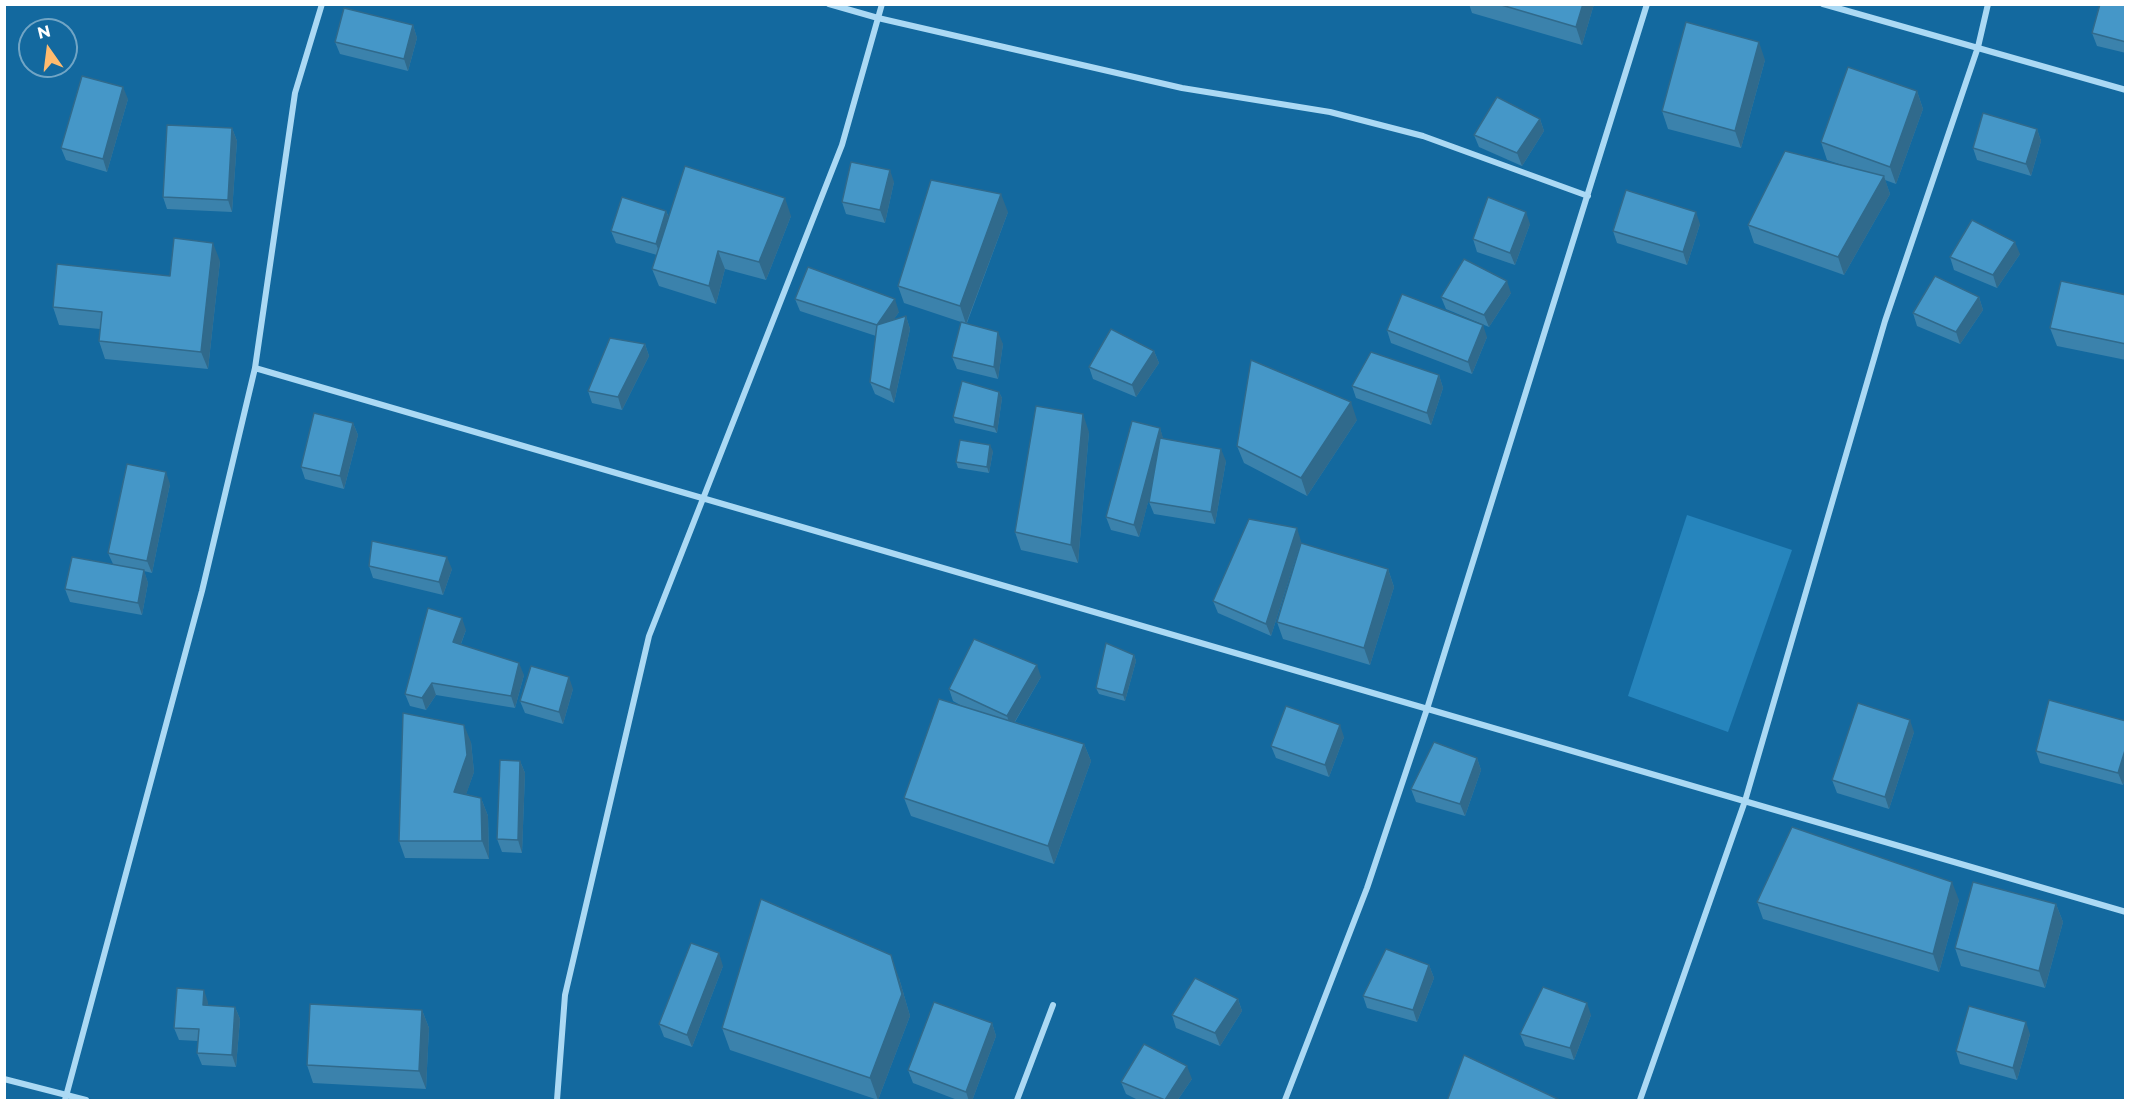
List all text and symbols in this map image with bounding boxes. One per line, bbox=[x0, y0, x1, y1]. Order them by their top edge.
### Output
north arrow bbox=[18, 18, 78, 78]
text: N bbox=[35, 21, 53, 43]

